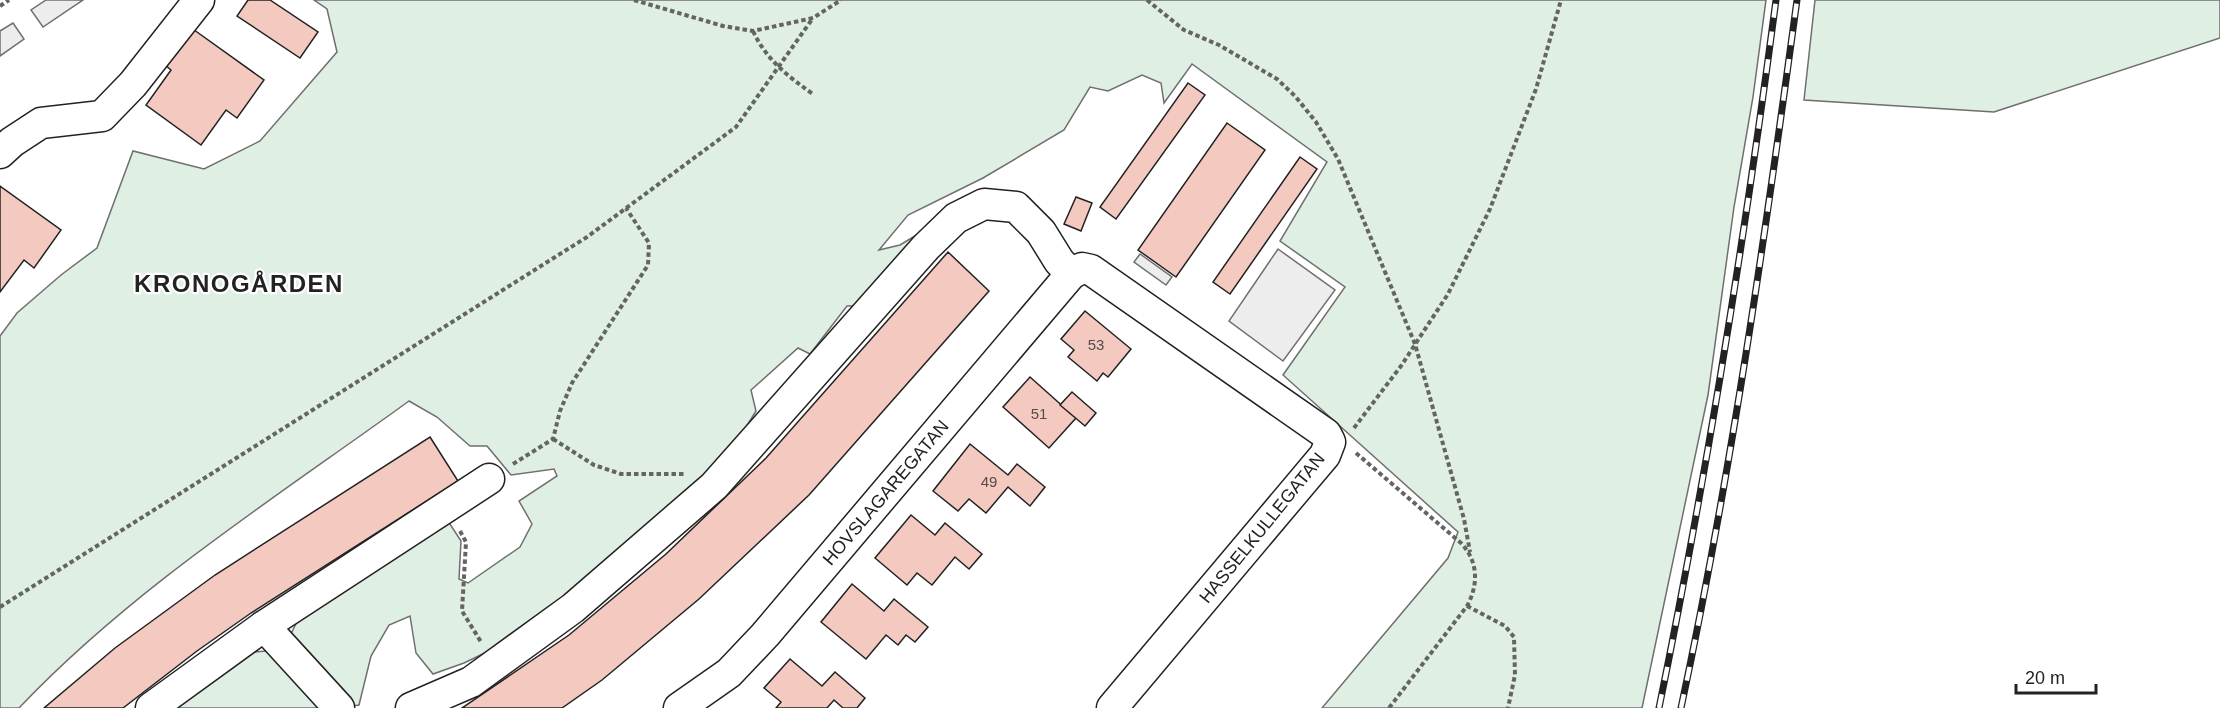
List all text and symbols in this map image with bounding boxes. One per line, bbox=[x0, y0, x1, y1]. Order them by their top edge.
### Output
district label: KRONOGÅRDEN bbox=[134, 270, 344, 297]
house number: 53 bbox=[1088, 336, 1104, 353]
house number: 51 bbox=[1031, 405, 1047, 422]
street label: HOVSLAGAREGATAN bbox=[819, 416, 953, 569]
street label: HASSELKULLEGATAN bbox=[1195, 449, 1329, 607]
house number: 49 bbox=[981, 473, 997, 490]
scale bar bbox=[2016, 657, 2096, 695]
text: 20 m bbox=[2025, 668, 2065, 688]

